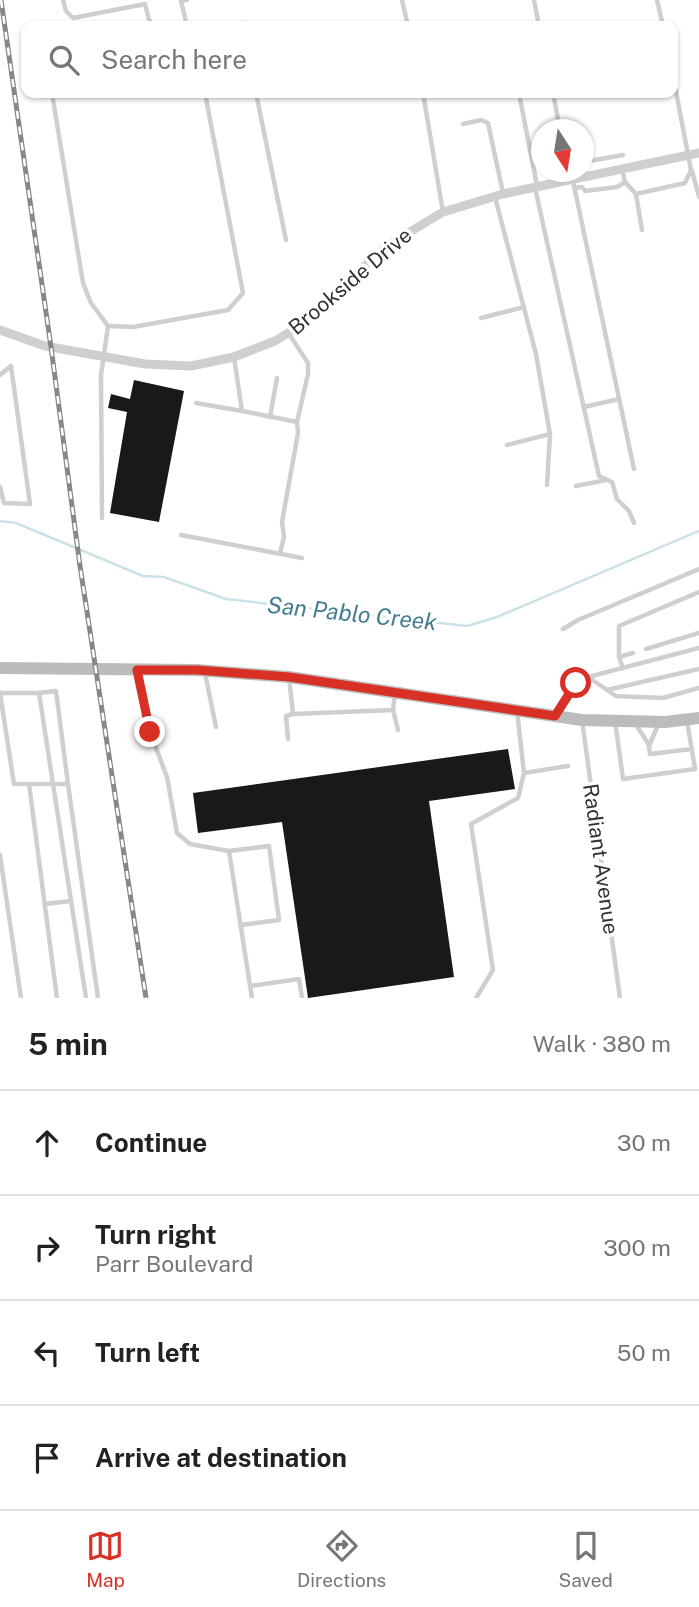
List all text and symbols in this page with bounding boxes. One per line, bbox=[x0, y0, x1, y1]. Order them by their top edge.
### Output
search box bbox=[21, 21, 678, 98]
icon: search bbox=[45, 41, 83, 79]
text: Search here bbox=[101, 44, 247, 75]
north arrow bbox=[531, 119, 594, 182]
street label: Brookside Drive bbox=[283, 222, 417, 340]
water label: San Pablo Creek bbox=[266, 591, 439, 635]
route start bbox=[560, 667, 591, 698]
route end bbox=[134, 716, 165, 747]
street label: Radiant Avenue bbox=[578, 782, 624, 936]
text: 5 min bbox=[28, 1026, 108, 1062]
text: Walk · 380 m bbox=[533, 1030, 671, 1057]
icon: ahead bbox=[28, 1124, 66, 1162]
text: Continue bbox=[95, 1127, 207, 1158]
text: 30 m bbox=[617, 1129, 671, 1156]
text: Turn right bbox=[95, 1219, 217, 1250]
icon: right bbox=[28, 1229, 66, 1267]
text: 300 m bbox=[603, 1234, 671, 1261]
text: Parr Boulevard bbox=[95, 1250, 253, 1277]
icon: left bbox=[28, 1334, 66, 1372]
text: Turn left bbox=[95, 1337, 200, 1368]
text: 50 m bbox=[617, 1339, 671, 1366]
icon: arrive bbox=[28, 1439, 66, 1477]
text: Arrive at destination bbox=[95, 1442, 347, 1473]
tab: Map bbox=[86, 1527, 125, 1591]
tab: Directions bbox=[297, 1527, 386, 1591]
tab: Saved bbox=[559, 1527, 613, 1591]

